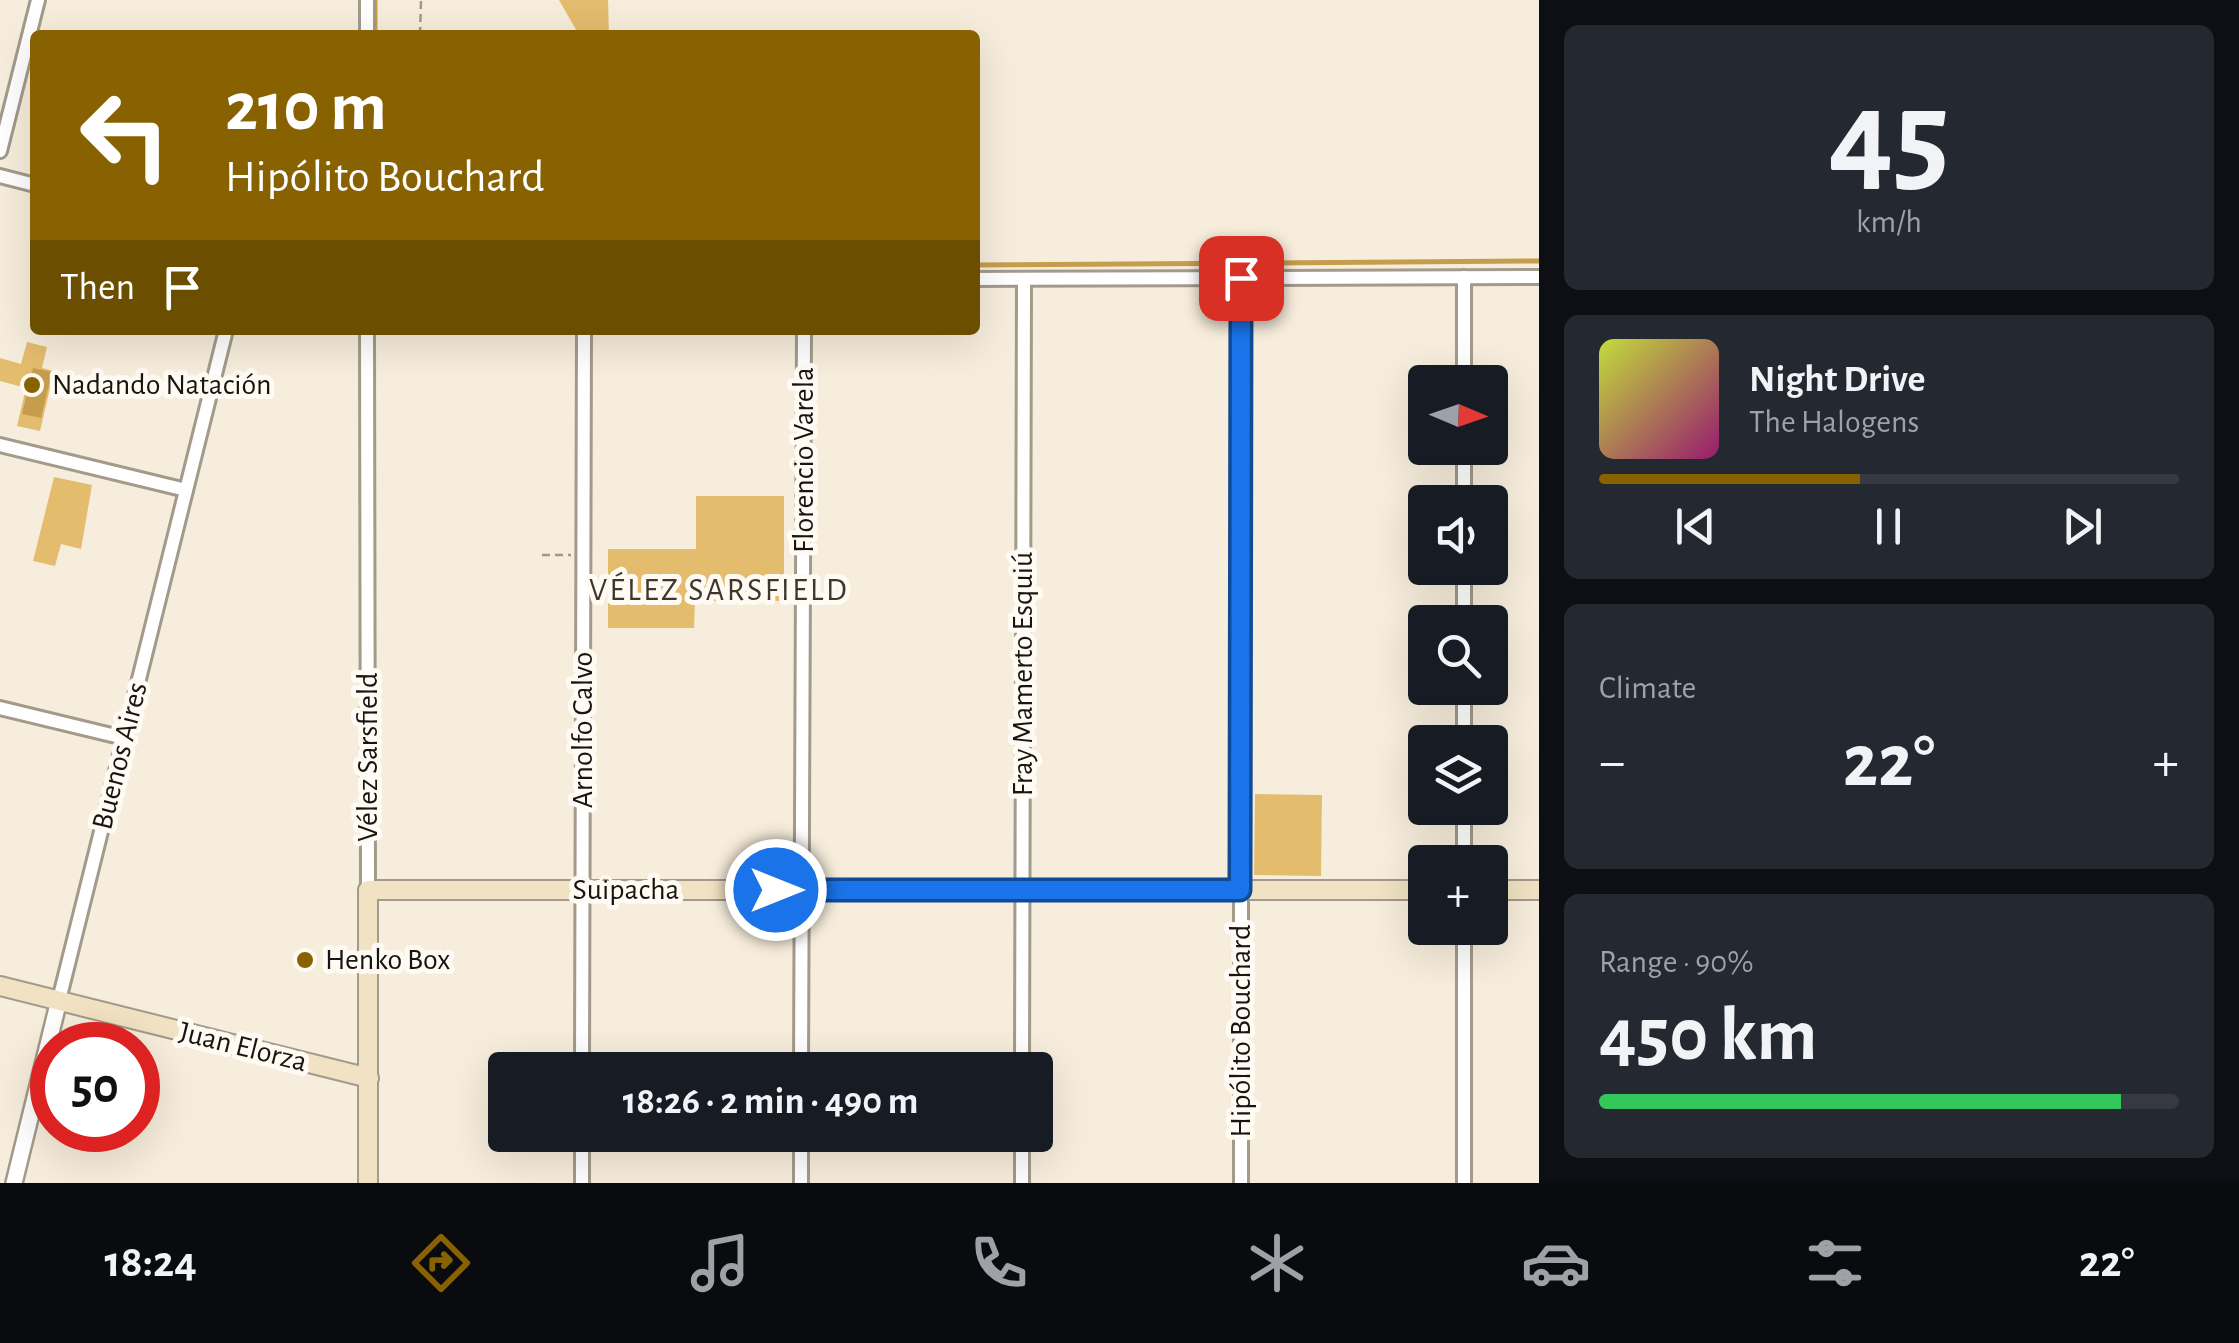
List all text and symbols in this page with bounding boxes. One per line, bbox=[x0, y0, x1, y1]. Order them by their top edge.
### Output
icon: left bbox=[60, 70, 190, 200]
text: 210 m bbox=[225, 73, 387, 143]
text: 45 bbox=[1828, 73, 1950, 203]
text: Hipólito Bouchard bbox=[225, 155, 545, 200]
text: km/h bbox=[1856, 206, 1922, 238]
pin bbox=[1199, 236, 1284, 321]
icon: arrive bbox=[1214, 251, 1269, 306]
icon: arrive bbox=[155, 260, 210, 315]
text: Then bbox=[60, 269, 135, 307]
text: Night Drive bbox=[1749, 361, 1925, 399]
north arrow bbox=[1408, 365, 1508, 465]
map controls bbox=[1408, 365, 1508, 945]
street label: Florencio Varela bbox=[789, 367, 819, 553]
place label: Nadando Natación bbox=[52, 370, 271, 400]
marker: Nadando Natación bbox=[21, 374, 43, 396]
text: The Halogens bbox=[1749, 406, 1919, 438]
button: sound bbox=[1408, 485, 1508, 585]
icon: previous bbox=[1668, 499, 1723, 554]
icon: pause bbox=[1861, 499, 1916, 554]
icon: next bbox=[2055, 499, 2110, 554]
street label: Fray Mamerto Esquiú bbox=[1008, 552, 1038, 796]
district label: VÉLEZ SARSFIELD bbox=[589, 571, 849, 606]
button: search bbox=[1408, 605, 1508, 705]
street label: Arnolfo Calvo bbox=[568, 652, 598, 808]
street label: Vélez Sarsfield bbox=[353, 672, 383, 842]
text: Climate bbox=[1599, 672, 1696, 704]
street label: Buenos Aires bbox=[87, 679, 153, 833]
button: layers bbox=[1408, 725, 1508, 825]
text: 22° bbox=[1843, 725, 1935, 800]
text: − bbox=[1599, 735, 1625, 790]
text: + bbox=[2153, 735, 2179, 790]
position arrow bbox=[724, 838, 828, 942]
button: + bbox=[1408, 845, 1508, 945]
street label: Suipacha bbox=[573, 875, 679, 905]
street label: Hipólito Bouchard bbox=[1226, 925, 1256, 1138]
place label: Henko Box bbox=[325, 945, 450, 975]
text: Range · 90% bbox=[1599, 946, 1754, 978]
marker: Henko Box bbox=[294, 949, 316, 971]
text: 450 km bbox=[1599, 999, 1817, 1074]
street label: Juan Elorza bbox=[176, 1017, 310, 1077]
speed limit sign: 50 bbox=[30, 1022, 160, 1152]
text: 18:26 · 2 min · 490 m bbox=[623, 1083, 918, 1121]
icon: directions bbox=[406, 1228, 476, 1298]
icon: music bbox=[685, 1228, 755, 1298]
icon: phone bbox=[964, 1228, 1034, 1298]
icon: climate bbox=[1242, 1228, 1312, 1298]
icon: car bbox=[1521, 1228, 1591, 1298]
icon: filters bbox=[1800, 1228, 1870, 1298]
text: 18:24 bbox=[104, 1240, 197, 1285]
text: 22° bbox=[2079, 1240, 2135, 1285]

